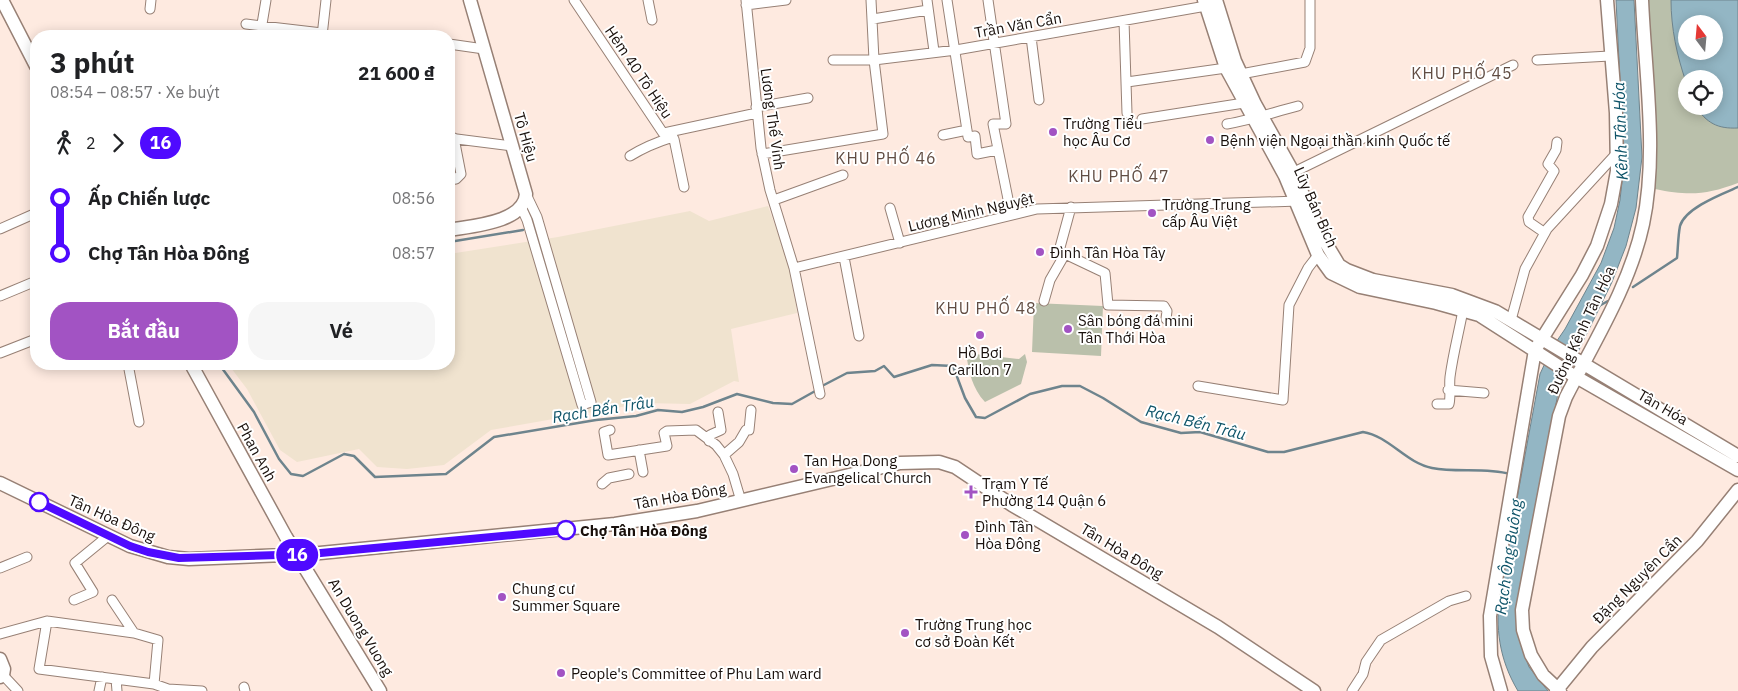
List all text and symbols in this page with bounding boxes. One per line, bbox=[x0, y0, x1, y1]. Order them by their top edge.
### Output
street label: Trần Văn Cẩn bbox=[973, 8, 1063, 42]
north arrow bbox=[1678, 15, 1722, 60]
map controls bbox=[1678, 15, 1723, 115]
street label: Hẻm 40 Tô Hiệu bbox=[601, 22, 677, 122]
text: 3 phút bbox=[50, 44, 135, 81]
district label: KHU PHỐ 45 bbox=[1411, 60, 1513, 83]
text: 21 600 ₫ bbox=[358, 61, 435, 85]
street label: Lương Thế Vinh bbox=[756, 67, 790, 171]
button: locate bbox=[1678, 70, 1723, 115]
text: 08:54 – 08:57 · Xe buýt bbox=[50, 82, 220, 102]
water label: Kênh Tân Hóa bbox=[1608, 82, 1632, 180]
street label: Tô Hiệu bbox=[510, 110, 542, 164]
place label: Trường Tiểu học Âu Cơ bbox=[1063, 114, 1142, 150]
marker: Trường Tiểu học Âu Cơ bbox=[1047, 126, 1059, 138]
icon: walk bbox=[50, 129, 78, 157]
icon: forward bbox=[104, 129, 132, 157]
text: 16 bbox=[150, 131, 171, 154]
place label: Bệnh viện Ngoại thần kinh Quốc tế bbox=[1220, 131, 1451, 150]
text: 2 bbox=[86, 133, 96, 153]
marker: Bệnh viện Ngoại thần kinh Quốc tế bbox=[1204, 134, 1216, 146]
district label: KHU PHỐ 46 bbox=[835, 145, 937, 168]
district label: KHU PHỐ 47 bbox=[1068, 163, 1170, 186]
street label: Lũy Bán Bích bbox=[1290, 164, 1342, 250]
text: Ấp Chiến lược bbox=[88, 186, 210, 210]
text: 08:56 bbox=[392, 188, 435, 208]
street label: Lương Minh Nguyệt bbox=[906, 188, 1036, 236]
place label: Trường Trung cấp Âu Việt bbox=[1162, 195, 1251, 231]
marker: Trường Trung cấp Âu Việt bbox=[1146, 207, 1158, 219]
text: Chợ Tân Hòa Đông bbox=[88, 241, 249, 265]
text: 08:57 bbox=[392, 243, 435, 263]
place label: Đình Tân Hòa Tây bbox=[1050, 243, 1166, 262]
marker: Đình Tân Hòa Tây bbox=[1034, 246, 1046, 258]
street label: Đường Kênh Tân Hóa bbox=[1543, 263, 1619, 397]
district label: KHU PHỐ 48 bbox=[935, 295, 1037, 318]
button: Bắt đầu bbox=[50, 302, 238, 360]
button: Vé bbox=[248, 302, 435, 360]
place label: Sân bóng đá mini Tân Thới Hòa bbox=[1078, 311, 1193, 347]
marker: Sân bóng đá mini Tân Thới Hòa bbox=[1062, 323, 1074, 335]
marker: Hồ Bơi Carillon 7 bbox=[974, 329, 986, 341]
place label: Hồ Bơi Carillon 7 bbox=[948, 343, 1012, 379]
street label: Tân Hóa bbox=[1635, 385, 1691, 429]
water label: Rạch Bến Trâu bbox=[551, 391, 655, 427]
water label: Rạch Bến Trâu bbox=[1144, 400, 1248, 444]
street label: Phan Anh bbox=[233, 419, 281, 485]
place label: Tan Hoa Dong Evangelical Church bbox=[804, 451, 931, 487]
marker: Tan Hoa Dong Evangelical Church bbox=[788, 463, 800, 475]
place label: Trạm Y Tế Phường 14 Quận 6 bbox=[982, 474, 1106, 510]
street label: Tân Hòa Đông bbox=[633, 479, 728, 513]
marker: Trạm Y Tế Phường 14 Quận 6 bbox=[964, 485, 978, 499]
street label: Tân Hòa Đông bbox=[66, 490, 158, 546]
unlabelled marker bbox=[29, 492, 49, 512]
water label: Rạch Ông Buông bbox=[1490, 497, 1526, 616]
place label: Đình Tân Hòa Đông bbox=[975, 517, 1041, 553]
street label: Tân Hòa Đông bbox=[1077, 519, 1167, 583]
marker: Chợ Tân Hòa Đông bbox=[556, 520, 576, 540]
place label: Chợ Tân Hòa Đông bbox=[580, 521, 708, 540]
marker: Đình Tân Hòa Đông bbox=[959, 529, 971, 541]
street label: Đặng Nguyên Cẩn bbox=[1588, 530, 1686, 628]
line badge: 16 bbox=[274, 539, 320, 571]
text: 16 bbox=[286, 543, 308, 566]
street label: An Duong Vuong bbox=[324, 575, 398, 679]
place label: Chung cư Summer Square bbox=[512, 579, 620, 615]
marker: Chung cư Summer Square bbox=[496, 591, 508, 603]
place label: Trường Trung học cơ sở Đoàn Kết bbox=[915, 615, 1032, 651]
marker: Trường Trung học cơ sở Đoàn Kết bbox=[899, 627, 911, 639]
place label: People's Committee of Phu Lam ward bbox=[571, 664, 822, 683]
marker: People's Committee of Phu Lam ward bbox=[555, 667, 567, 679]

